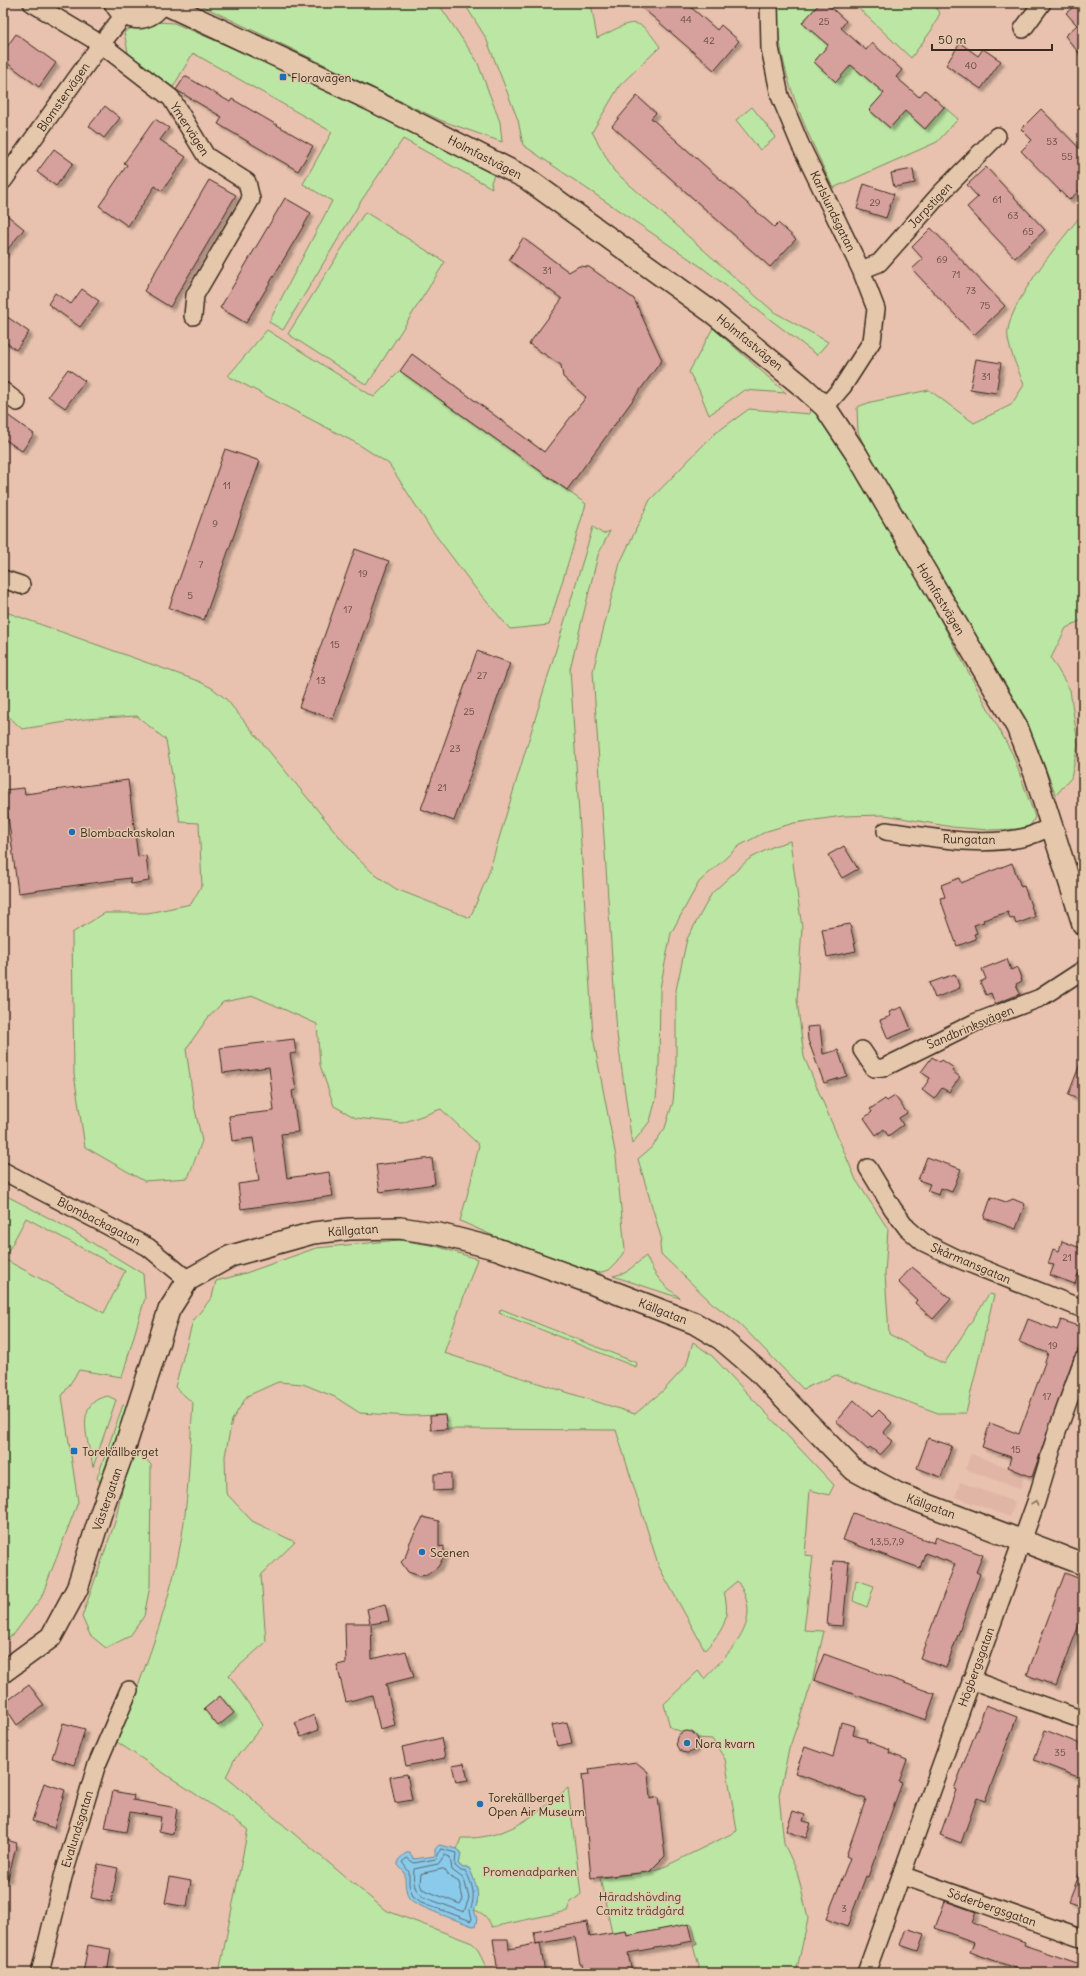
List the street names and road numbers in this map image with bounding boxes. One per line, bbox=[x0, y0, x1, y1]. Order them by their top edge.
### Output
street label: Blomstervägen bbox=[34, 59, 92, 135]
street label: Ymervägen bbox=[167, 100, 213, 159]
street label: Holmfastvägen bbox=[445, 132, 525, 182]
street label: Karlslundsgatan bbox=[807, 168, 859, 254]
street label: Jarpstigen bbox=[905, 179, 955, 231]
street label: Holmfastvägen bbox=[714, 311, 786, 373]
street label: Holmfastvägen bbox=[914, 560, 968, 638]
street label: Rungatan bbox=[942, 831, 996, 847]
street label: Sandbrinksvägen bbox=[924, 1002, 1016, 1052]
street label: Blombackagatan bbox=[55, 1194, 143, 1248]
street label: Källgatan bbox=[327, 1221, 379, 1239]
street label: Skårmansgatan bbox=[929, 1239, 1013, 1287]
street label: Källgatan bbox=[637, 1295, 690, 1327]
street label: Västergatan bbox=[89, 1465, 125, 1533]
street label: Källgatan bbox=[904, 1490, 958, 1522]
street label: Högbergsgatan bbox=[955, 1625, 997, 1709]
street label: Evalundsgatan bbox=[58, 1788, 96, 1869]
street label: Söderbergsgatan bbox=[946, 1885, 1039, 1929]

